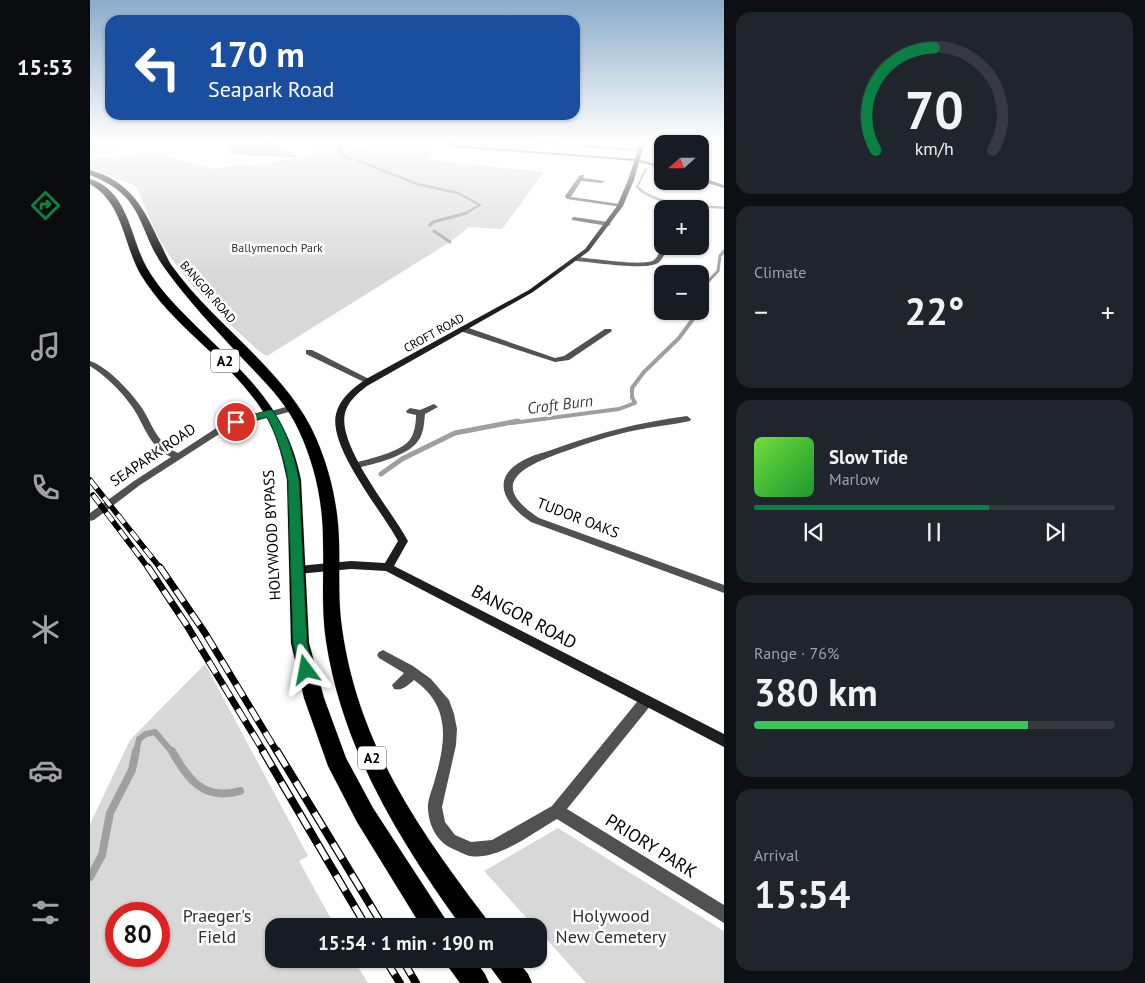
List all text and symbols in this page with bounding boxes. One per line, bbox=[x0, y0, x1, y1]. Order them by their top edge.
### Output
text: 170 m bbox=[208, 31, 305, 77]
icon: left bbox=[125, 35, 190, 100]
text: 15:53 bbox=[17, 53, 73, 81]
text: Seapark Road bbox=[208, 75, 334, 103]
text: 70 bbox=[905, 76, 964, 143]
north arrow bbox=[654, 135, 709, 190]
map controls bbox=[654, 135, 709, 320]
text: km/h bbox=[915, 137, 954, 160]
icon: directions bbox=[28, 188, 63, 223]
button: + bbox=[654, 200, 709, 255]
park label: Ballymenoch Park bbox=[231, 240, 323, 255]
street label: BANGOR ROAD bbox=[177, 258, 240, 326]
text: Climate bbox=[754, 262, 806, 282]
button: − bbox=[654, 265, 709, 320]
text: 22° bbox=[905, 286, 964, 335]
text: − bbox=[754, 293, 768, 330]
text: + bbox=[1101, 293, 1115, 330]
street label: CROFT ROAD bbox=[401, 310, 467, 355]
icon: music bbox=[28, 329, 63, 364]
road number: A2 bbox=[211, 350, 239, 372]
water label: Croft Burn bbox=[526, 390, 594, 418]
pin bbox=[215, 401, 257, 443]
icon: arrive bbox=[222, 408, 250, 436]
street label: SEAPARK ROAD bbox=[106, 419, 199, 490]
text: Slow Tide bbox=[829, 445, 908, 469]
street label: HOLYWOOD BYPASS bbox=[259, 469, 284, 601]
text: Marlow bbox=[829, 469, 880, 489]
icon: phone bbox=[28, 470, 63, 505]
street label: TUDOR OAKS bbox=[534, 493, 622, 542]
icon: previous bbox=[800, 518, 828, 546]
icon: pause bbox=[920, 518, 948, 546]
icon: next bbox=[1041, 518, 1069, 546]
street label: BANGOR ROAD bbox=[468, 579, 581, 654]
icon: climate bbox=[28, 612, 63, 647]
position arrow bbox=[279, 643, 331, 695]
text: Range · 76% bbox=[754, 643, 839, 663]
text: 380 km bbox=[754, 667, 878, 716]
road number: A2 bbox=[358, 746, 386, 770]
icon: car bbox=[28, 753, 63, 788]
street label: PRIORY PARK bbox=[601, 808, 701, 883]
text: Arrival bbox=[754, 845, 799, 865]
text: 15:54 bbox=[754, 869, 850, 918]
icon: filters bbox=[28, 895, 63, 930]
speed limit sign: 80 bbox=[105, 902, 170, 967]
park label: Praeger's Field bbox=[183, 904, 251, 948]
park label: Holywood New Cemetery bbox=[556, 904, 667, 948]
text: 15:54 · 1 min · 190 m bbox=[318, 931, 494, 955]

